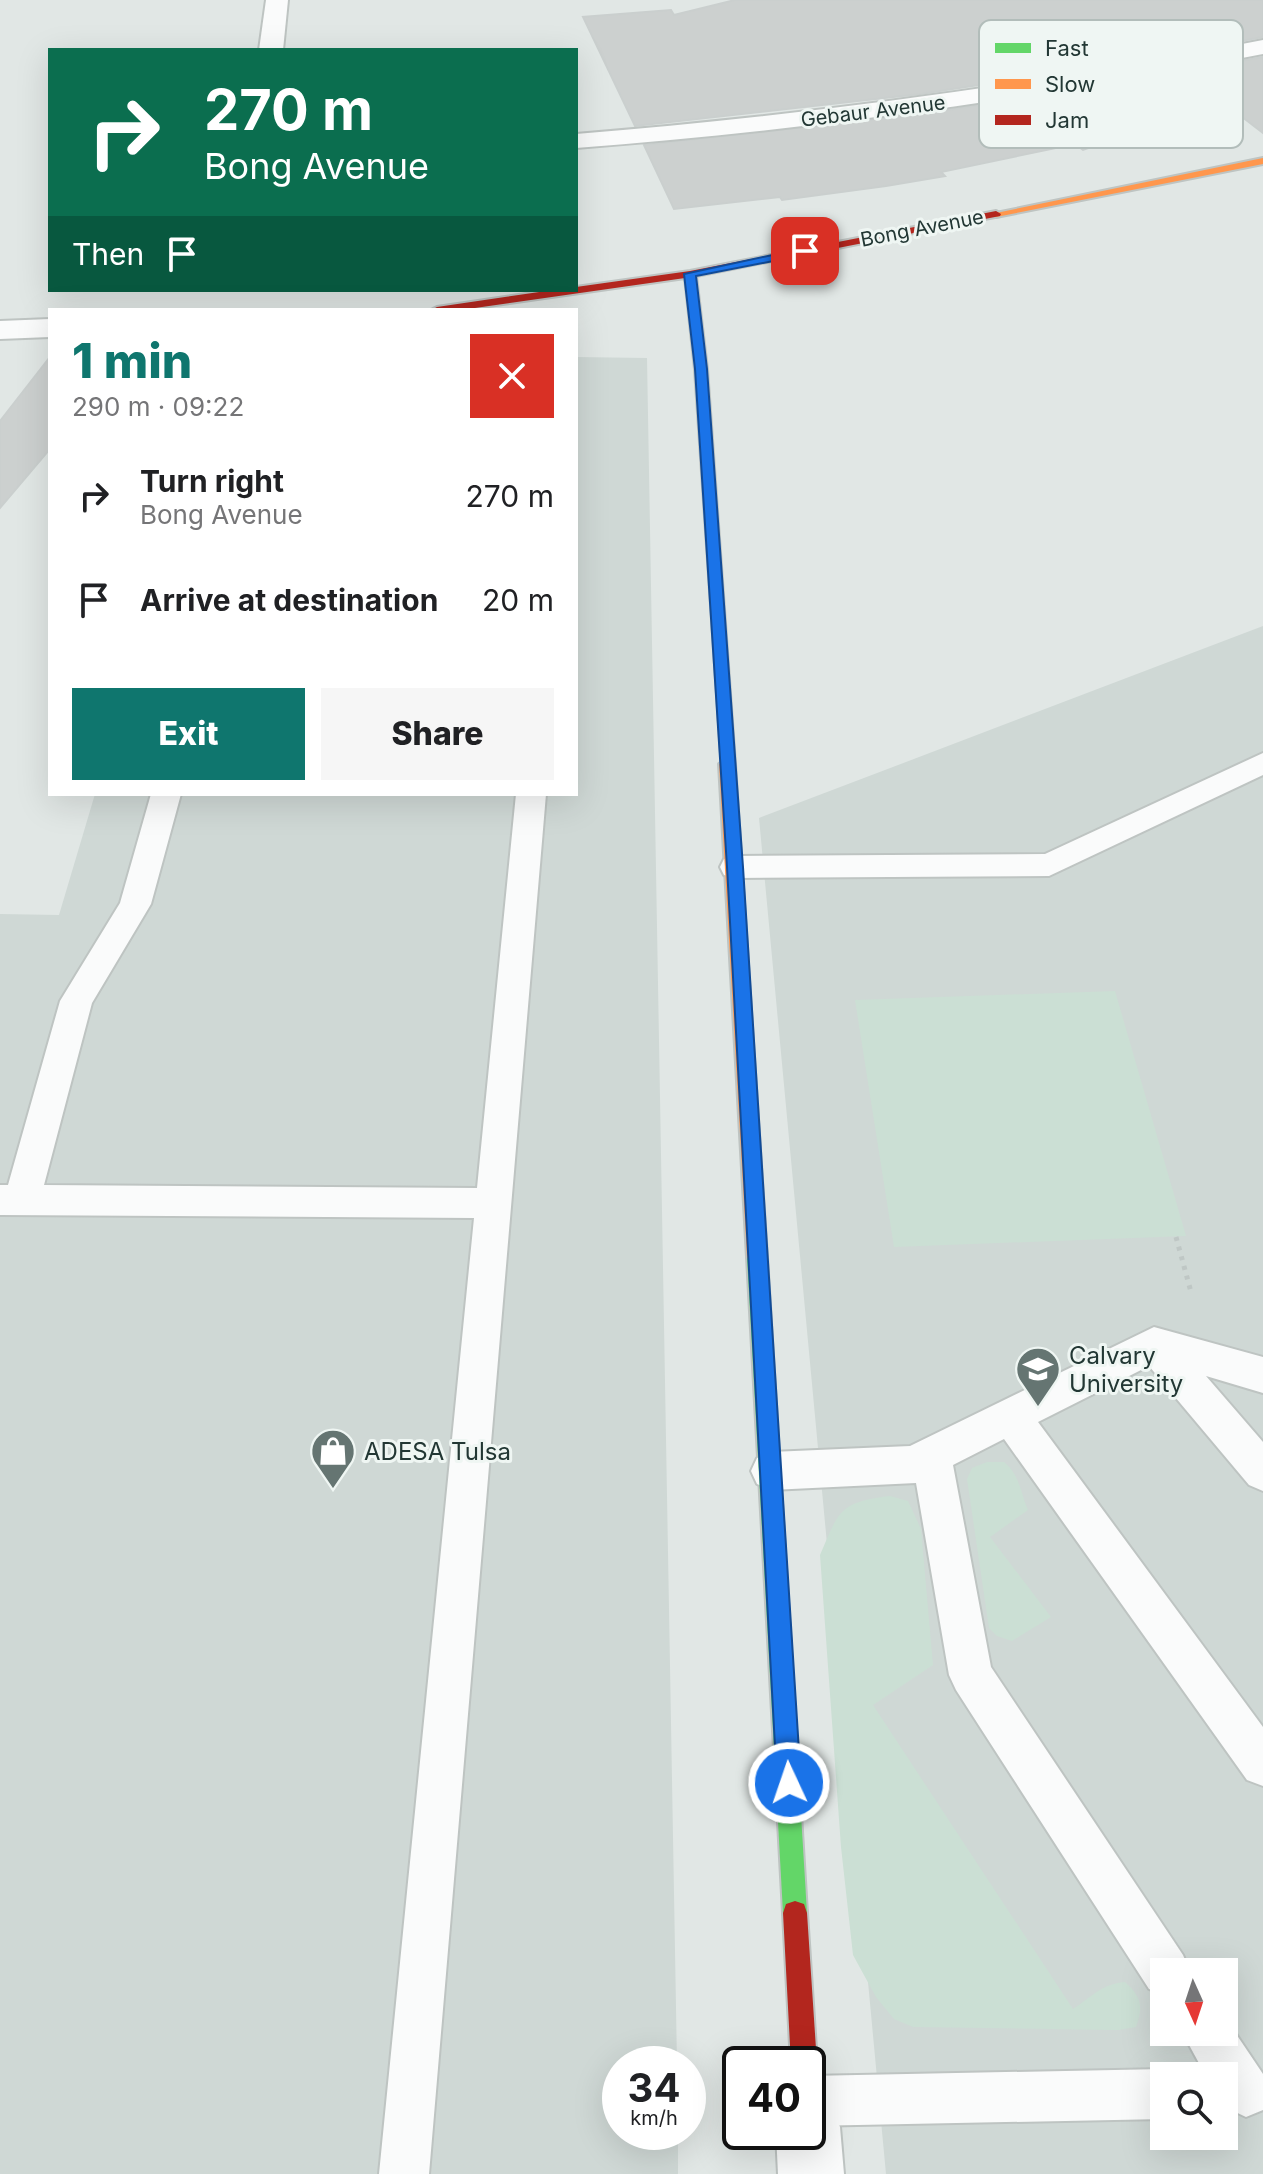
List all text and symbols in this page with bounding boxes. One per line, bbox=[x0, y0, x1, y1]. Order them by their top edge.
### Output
legend bbox=[979, 20, 1243, 148]
text: Fast bbox=[1045, 35, 1089, 61]
text: Slow bbox=[1045, 71, 1095, 97]
text: 270 m bbox=[204, 76, 373, 144]
icon: right bbox=[72, 80, 176, 184]
street label: Gebaur Avenue bbox=[799, 90, 947, 132]
text: Jam bbox=[1045, 107, 1089, 133]
text: Bong Avenue bbox=[204, 144, 429, 188]
street label: Bong Avenue bbox=[858, 204, 986, 252]
pin bbox=[771, 217, 839, 285]
icon: arrive bbox=[783, 229, 827, 273]
icon: arrive bbox=[160, 232, 204, 276]
text: Then bbox=[72, 236, 144, 272]
text: 1 min bbox=[72, 331, 192, 390]
button: close bbox=[470, 334, 554, 418]
text: 290 m · 09:22 bbox=[72, 391, 244, 422]
text: Turn right bbox=[140, 463, 284, 499]
icon: right bbox=[72, 474, 116, 518]
text: 270 m bbox=[466, 478, 554, 514]
text: Bong Avenue bbox=[140, 499, 303, 530]
icon: arrive bbox=[72, 578, 116, 622]
text: Arrive at destination bbox=[140, 582, 438, 618]
text: 20 m bbox=[482, 582, 554, 618]
button: Exit bbox=[72, 688, 305, 780]
button: Share bbox=[321, 688, 554, 780]
place label: Calvary University bbox=[1069, 1341, 1183, 1398]
school or university icon: Calvary University bbox=[1014, 1345, 1062, 1408]
shop icon: ADESA Tulsa bbox=[309, 1427, 357, 1490]
place label: ADESA Tulsa bbox=[364, 1437, 511, 1466]
position arrow bbox=[747, 1741, 831, 1825]
north arrow bbox=[1150, 1958, 1238, 2046]
map controls bbox=[1150, 1958, 1238, 2150]
speed limit sign: 40 bbox=[722, 2046, 826, 2150]
button: search bbox=[1150, 2062, 1238, 2150]
text: 34 bbox=[628, 2063, 680, 2112]
text: km/h bbox=[630, 2106, 678, 2130]

